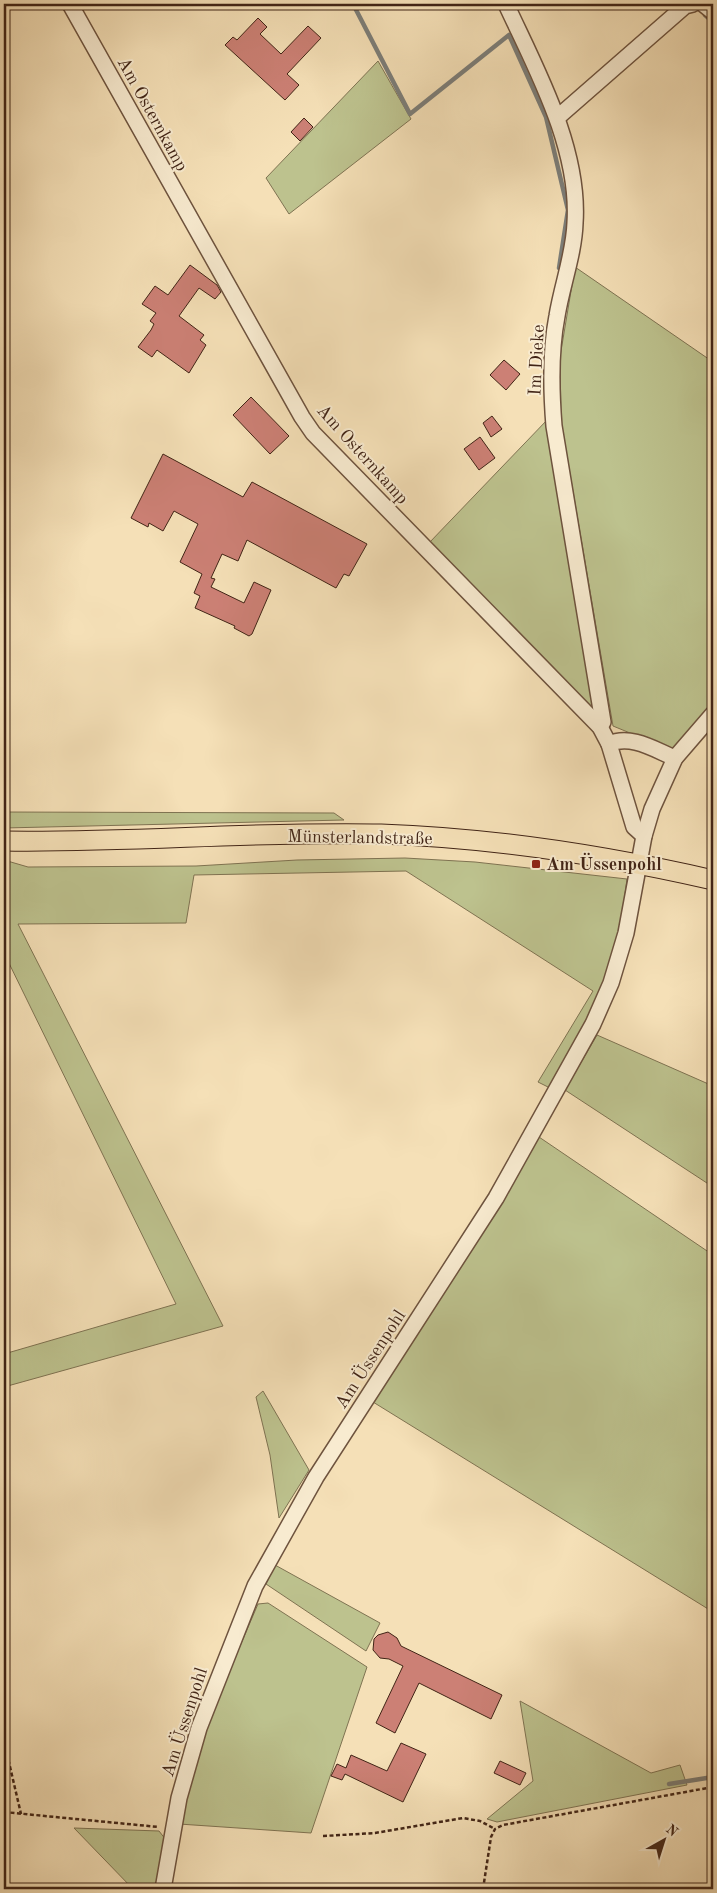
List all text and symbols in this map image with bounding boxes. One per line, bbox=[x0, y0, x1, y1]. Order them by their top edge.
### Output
street label: Am Osternkamp bbox=[113, 55, 191, 174]
street label: Im Dieke bbox=[526, 324, 548, 396]
street label: Am Osternkamp bbox=[313, 401, 411, 508]
street label: Münsterlandstraße bbox=[287, 828, 433, 848]
place label: Am Üssenpohl bbox=[546, 852, 662, 874]
marker: Am Üssenpohl bbox=[530, 858, 542, 870]
street label: Am Üssenpohl bbox=[329, 1305, 409, 1412]
street label: Am Üssenpohl bbox=[155, 1664, 211, 1779]
north arrow bbox=[640, 1816, 690, 1866]
text: N bbox=[663, 1822, 680, 1840]

